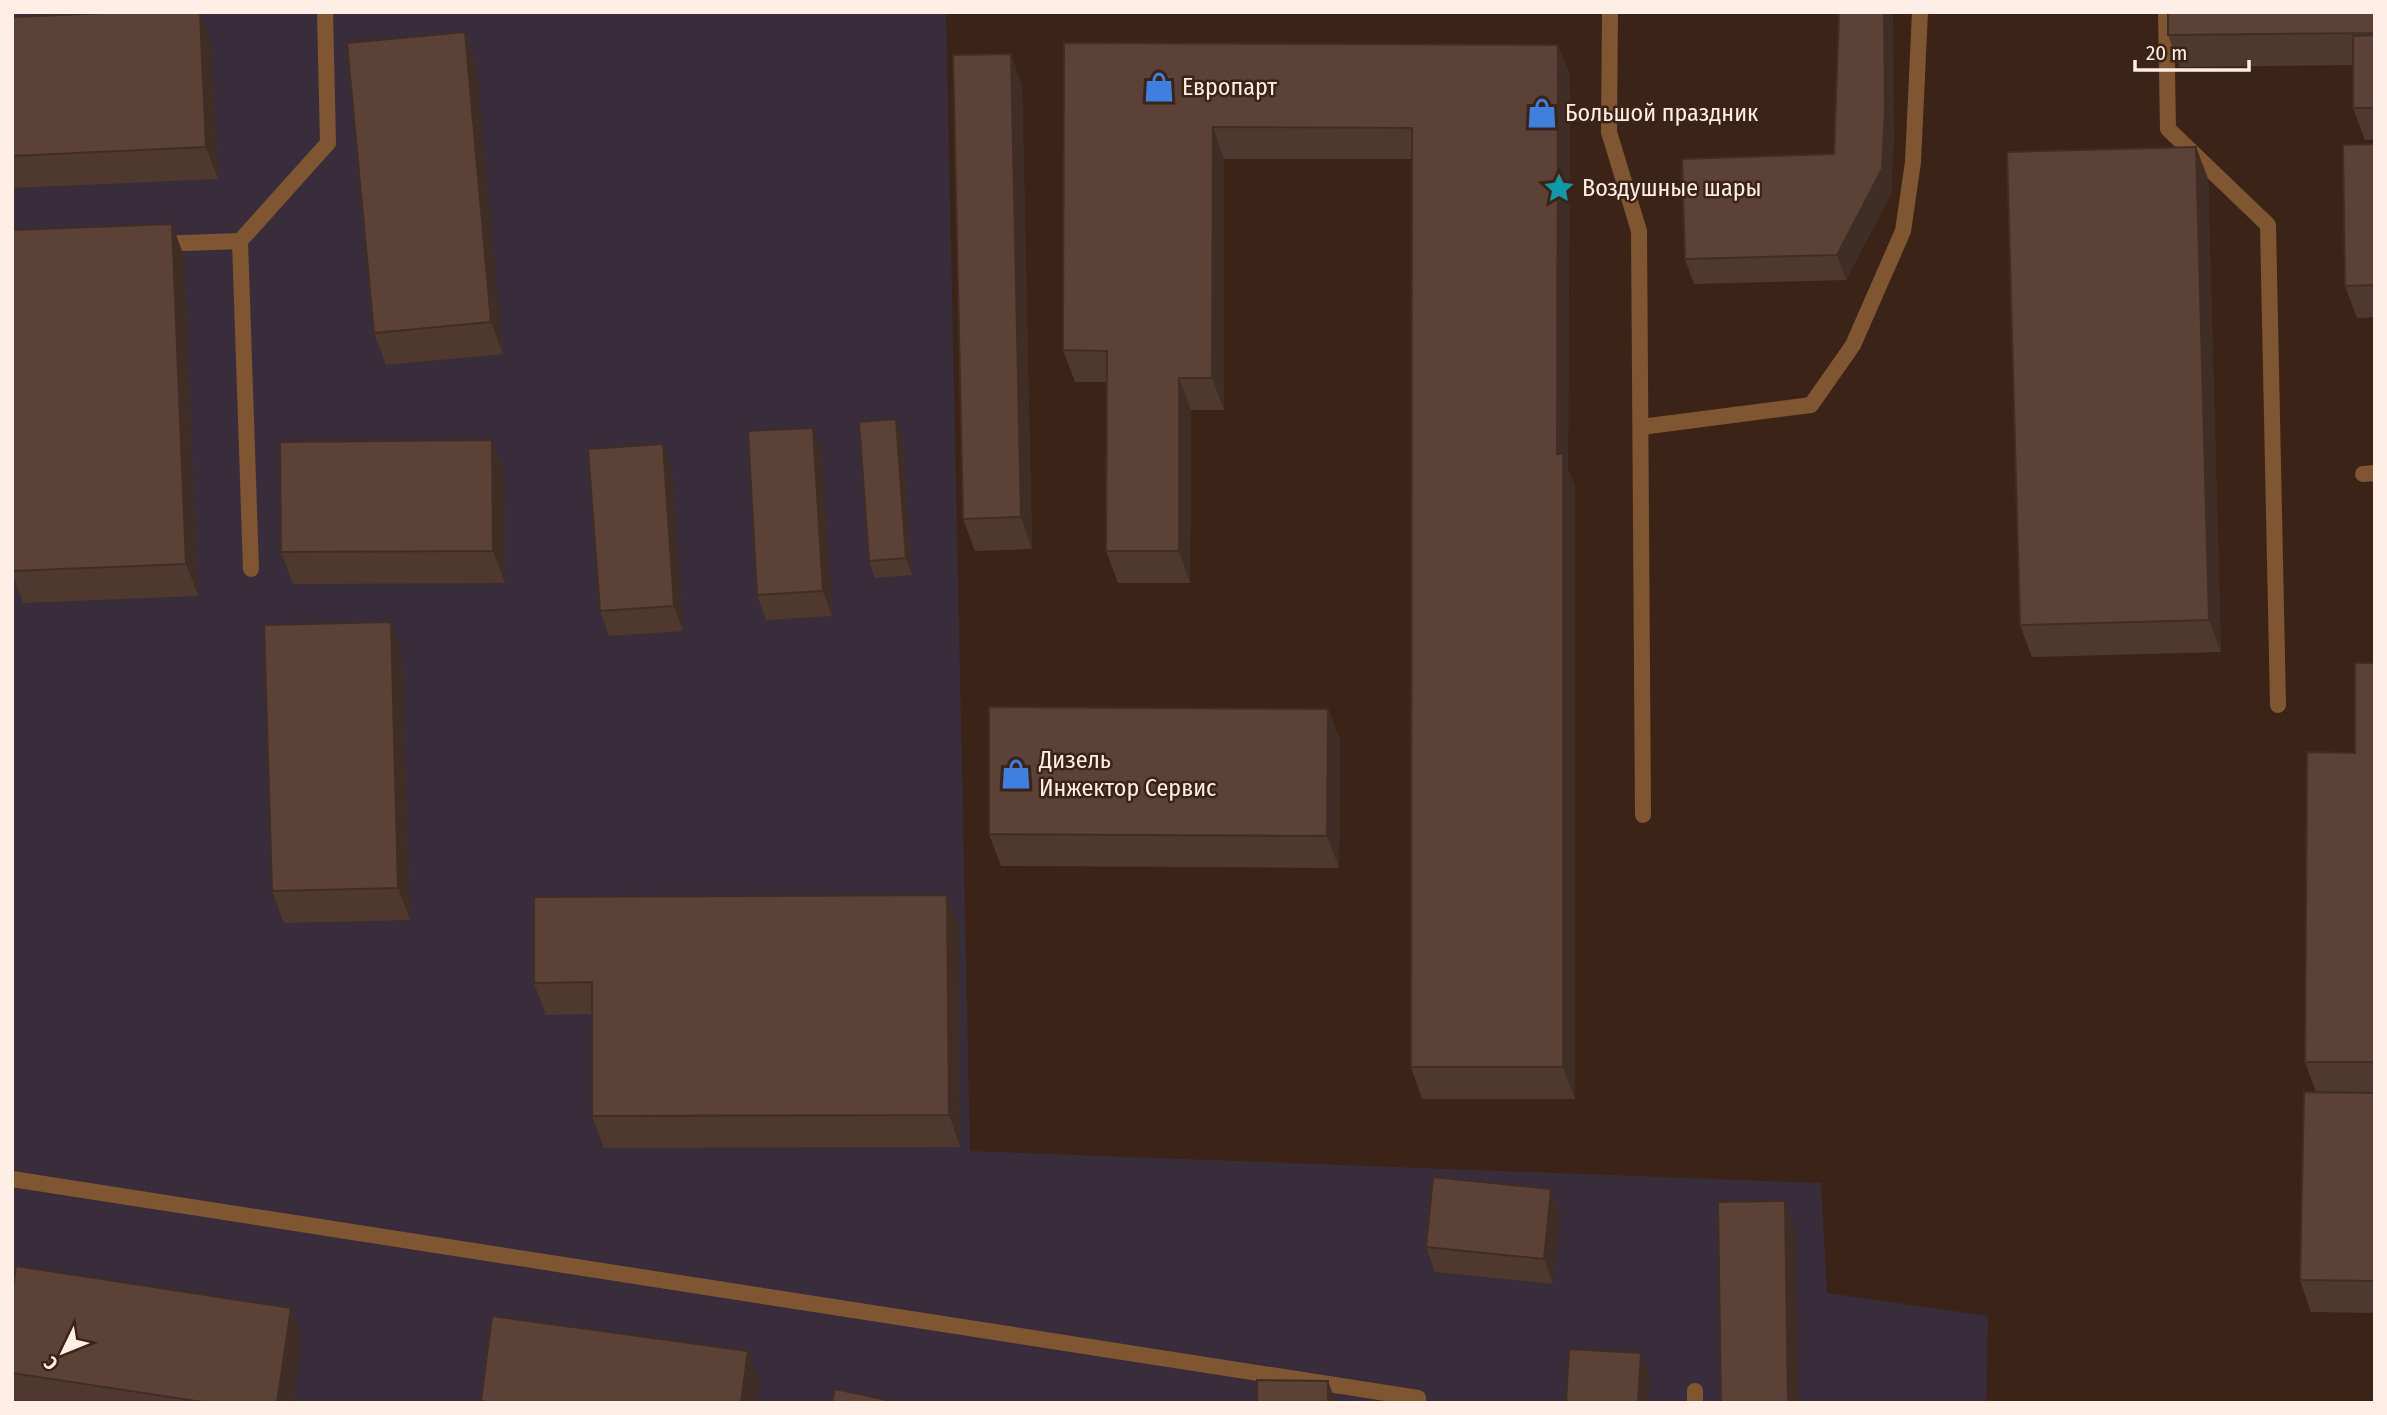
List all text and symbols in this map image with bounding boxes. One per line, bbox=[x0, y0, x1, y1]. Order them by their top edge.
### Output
scale bar bbox=[2135, 28, 2249, 72]
text: 20 m bbox=[2146, 40, 2187, 66]
shop icon: Европарт bbox=[1142, 70, 1176, 104]
place label: Европарт bbox=[1182, 73, 1277, 101]
shop icon: Большой праздник bbox=[1525, 96, 1559, 130]
place label: Большой праздник bbox=[1565, 99, 1759, 127]
place icon: Воздушные шары bbox=[1542, 171, 1576, 205]
place label: Воздушные шары bbox=[1582, 174, 1761, 202]
place label: Дизель Инжектор Сервис bbox=[1038, 746, 1216, 802]
shop icon: Дизель Инжектор Сервис bbox=[999, 757, 1033, 791]
north arrow bbox=[28, 1317, 98, 1387]
text: С bbox=[39, 1352, 63, 1375]

